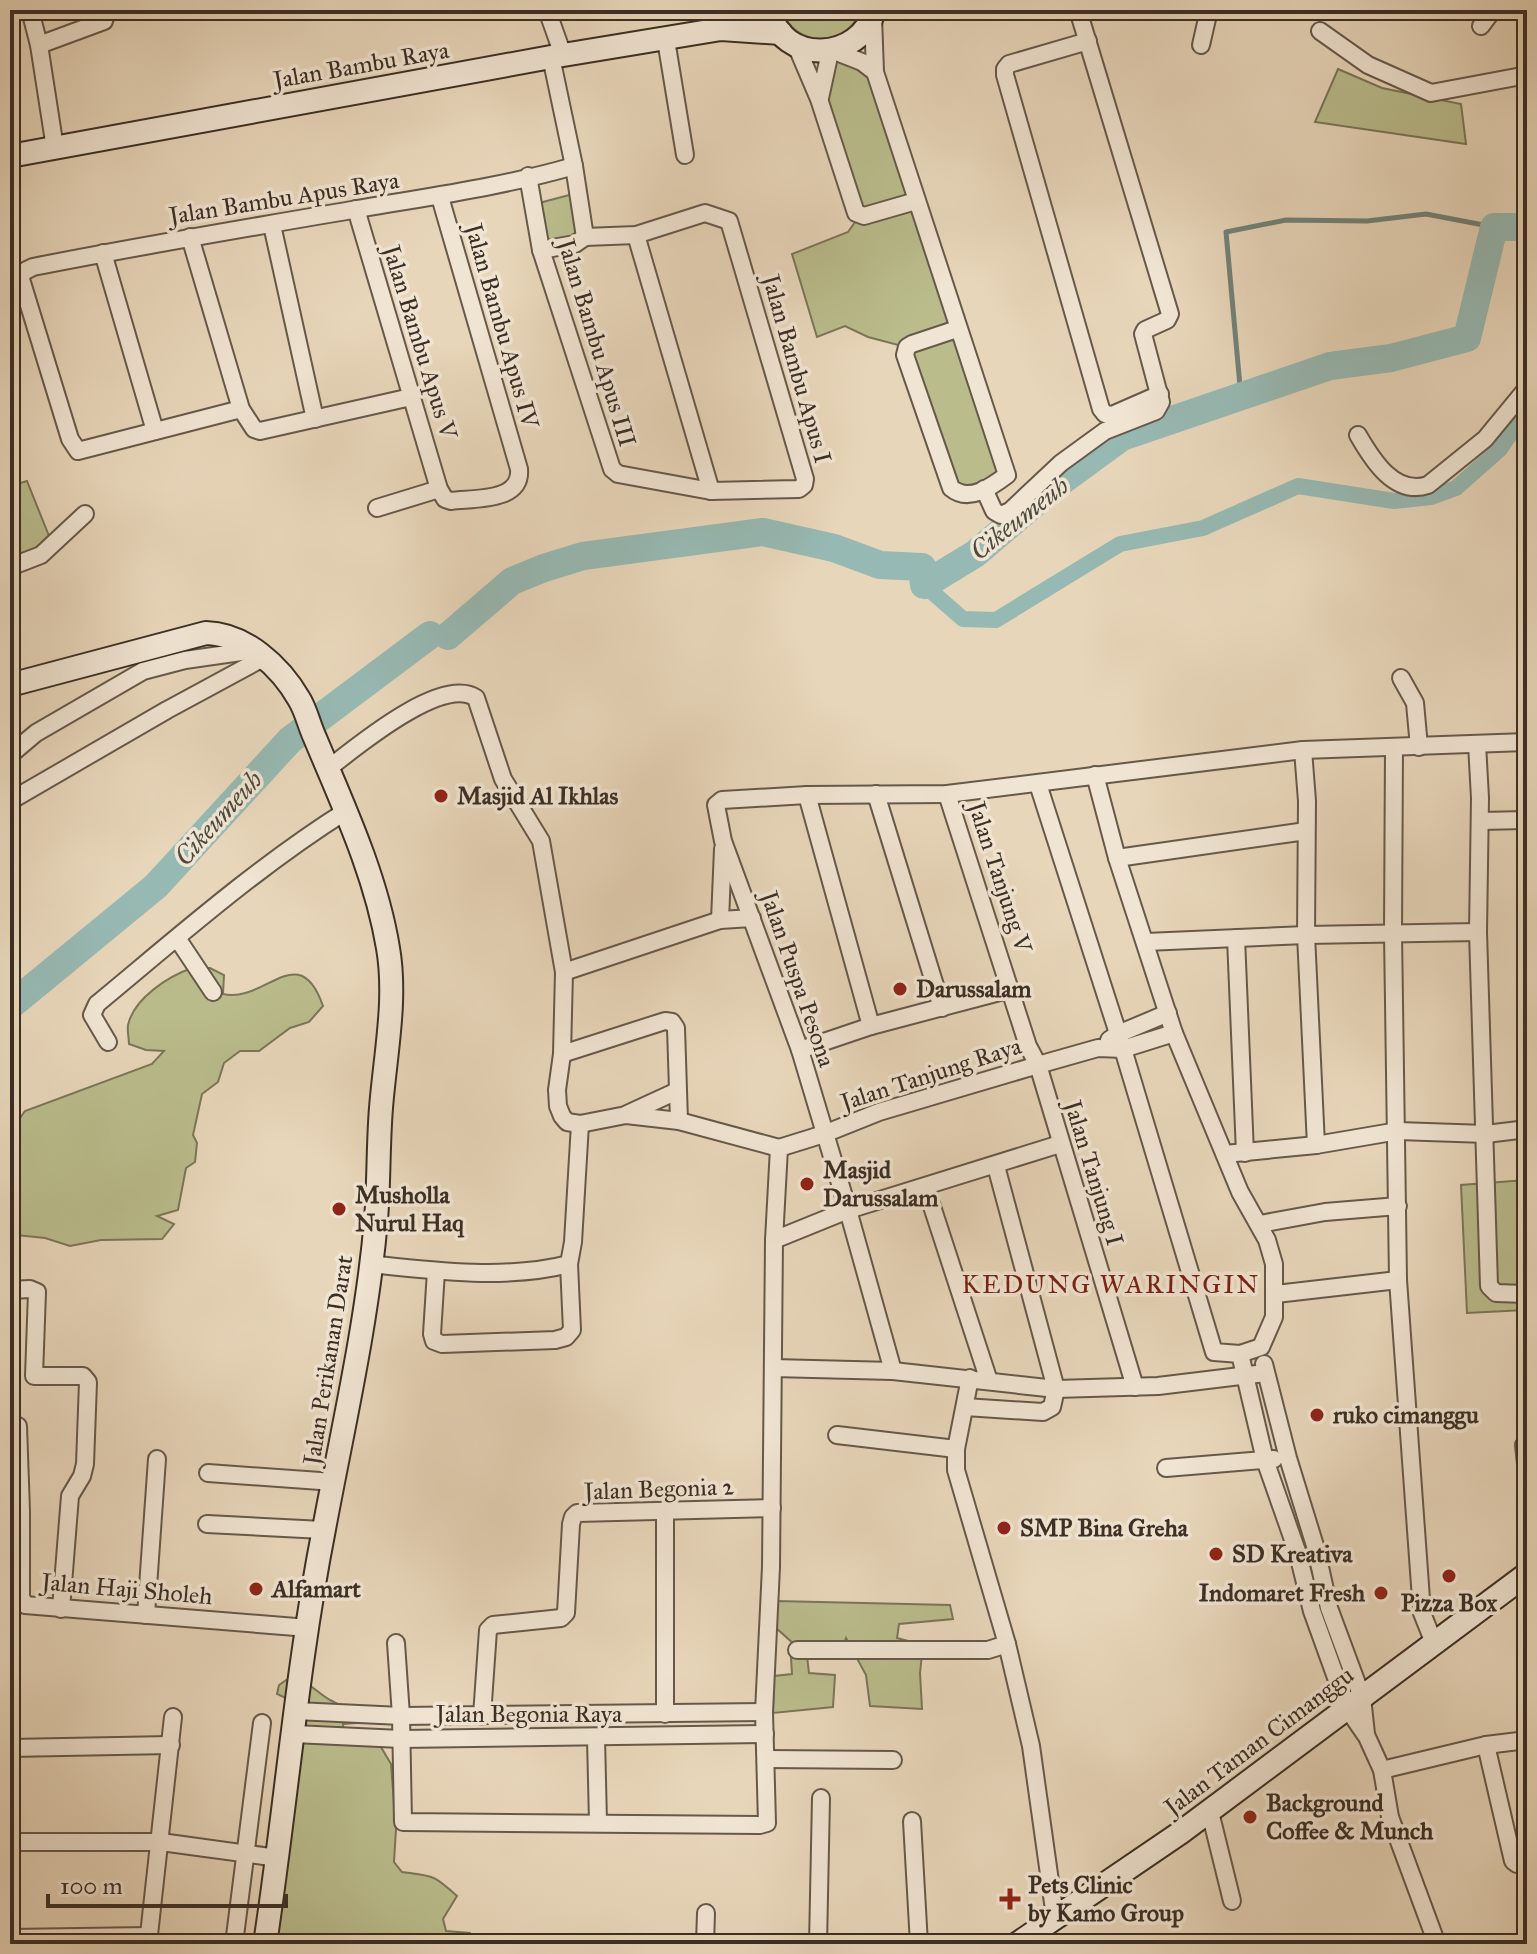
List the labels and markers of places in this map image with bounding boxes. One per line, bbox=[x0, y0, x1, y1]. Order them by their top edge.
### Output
place label: Masjid Al Ikhlas bbox=[457, 781, 618, 811]
marker: Masjid Al Ikhlas bbox=[432, 787, 450, 805]
place label: Darussalam bbox=[916, 974, 1032, 1004]
marker: Darussalam bbox=[891, 980, 909, 998]
place label: Masjid Darussalam bbox=[823, 1155, 939, 1213]
marker: Masjid Darussalam bbox=[798, 1175, 816, 1193]
place label: Musholla Nurul Haq bbox=[355, 1180, 465, 1238]
marker: Musholla Nurul Haq bbox=[330, 1200, 348, 1218]
place label: ruko cimanggu bbox=[1332, 1400, 1479, 1430]
marker: ruko cimanggu bbox=[1308, 1406, 1326, 1424]
place label: SMP Bina Greha bbox=[1020, 1513, 1189, 1543]
marker: SMP Bina Greha bbox=[995, 1519, 1013, 1537]
place label: SD Kreativa bbox=[1232, 1539, 1353, 1569]
marker: SD Kreativa bbox=[1207, 1545, 1225, 1563]
marker: Pizza Box bbox=[1440, 1567, 1458, 1585]
place label: Alfamart bbox=[270, 1574, 361, 1604]
place label: Indomaret Fresh bbox=[1199, 1578, 1366, 1608]
marker: Alfamart bbox=[247, 1580, 265, 1598]
marker: Indomaret Fresh bbox=[1372, 1584, 1390, 1602]
place label: Pizza Box bbox=[1401, 1588, 1498, 1618]
place label: Background Coffee & Munch bbox=[1266, 1788, 1434, 1846]
marker: Background Coffee & Munch bbox=[1241, 1808, 1259, 1826]
place label: Pets Clinic by Kamo Group bbox=[1027, 1870, 1184, 1928]
marker: Pets Clinic by Kamo Group bbox=[999, 1888, 1021, 1910]

